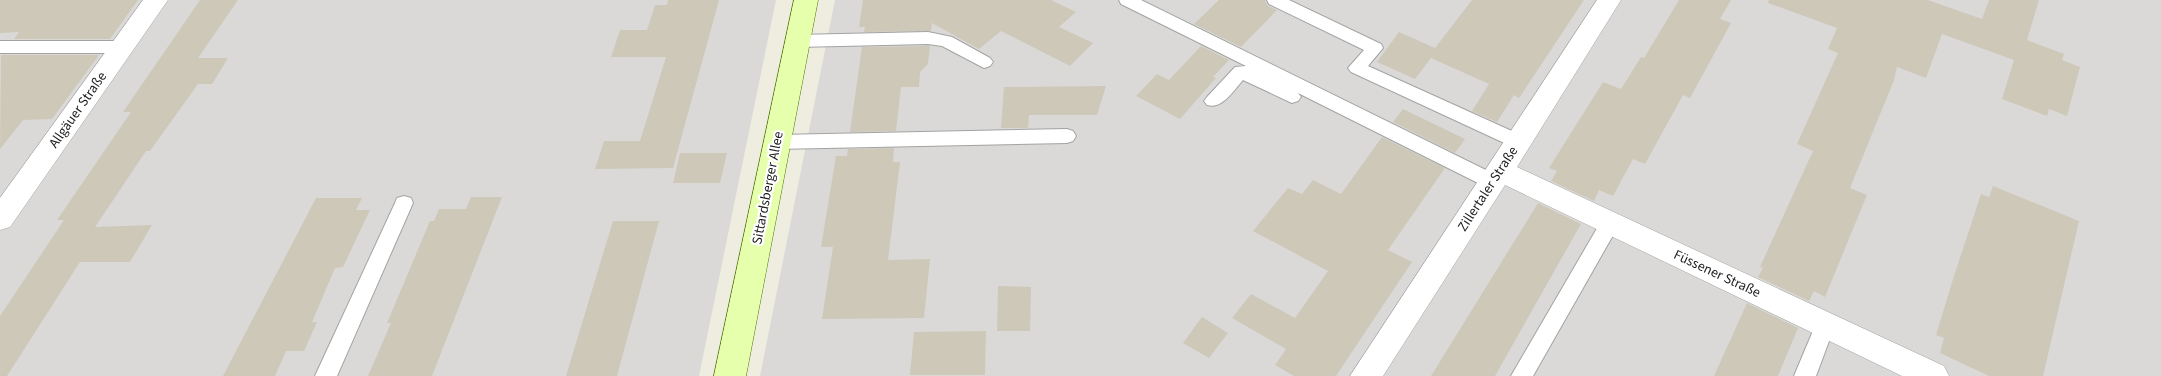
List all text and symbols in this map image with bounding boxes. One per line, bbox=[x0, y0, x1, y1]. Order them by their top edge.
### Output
street label: Allgäuer Straße bbox=[44, 68, 112, 152]
street label: Sittardsberger Allee bbox=[747, 130, 789, 246]
street label: Zillertaler Straße bbox=[1453, 142, 1523, 236]
street label: Füssener Straße bbox=[1670, 245, 1764, 303]

